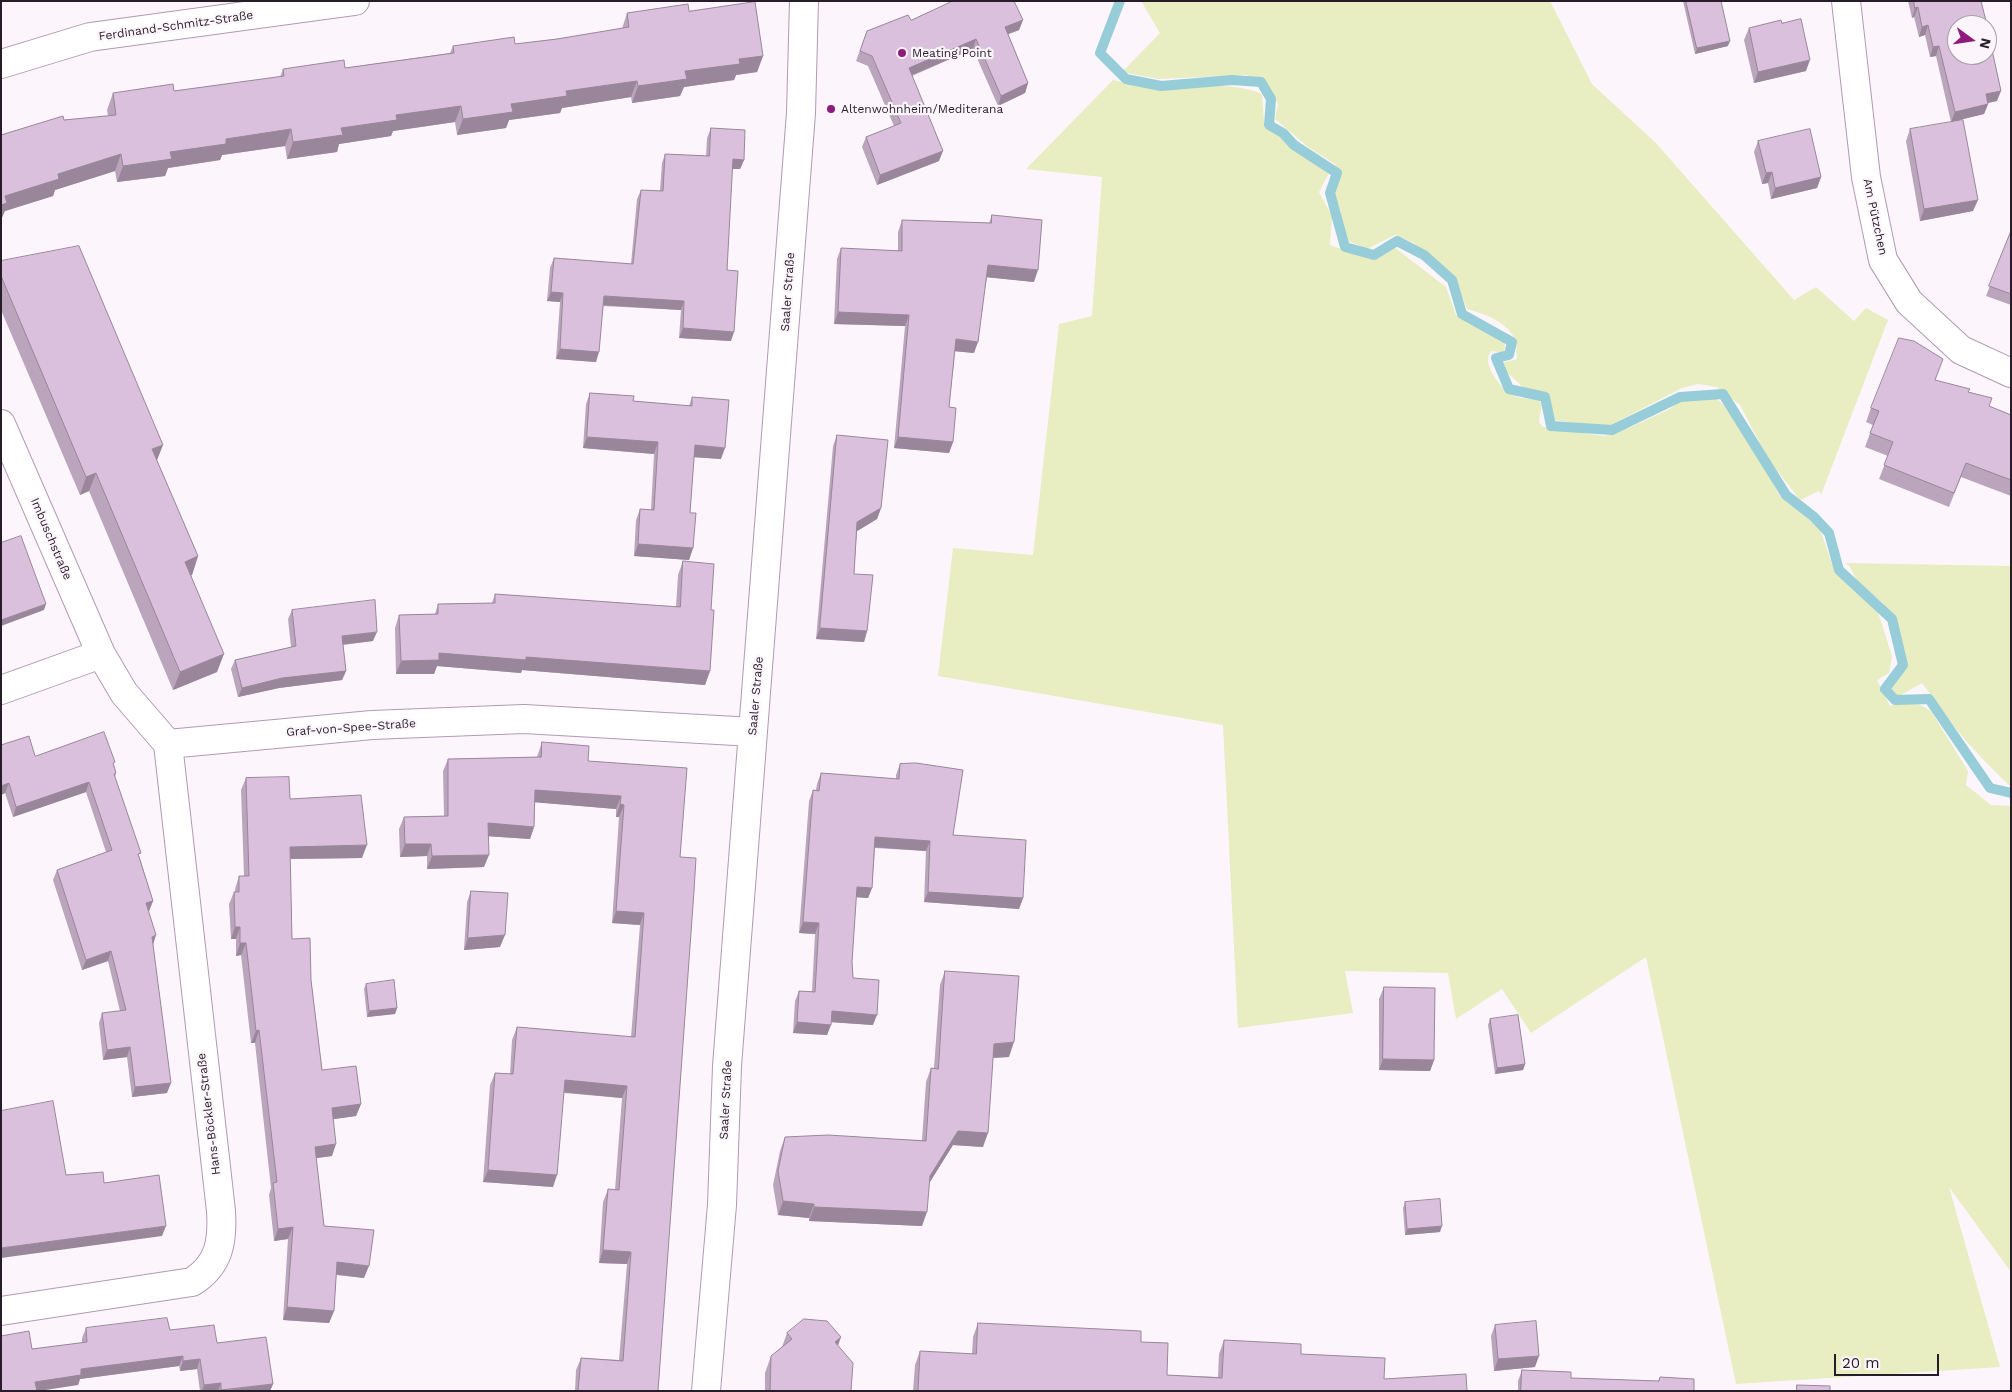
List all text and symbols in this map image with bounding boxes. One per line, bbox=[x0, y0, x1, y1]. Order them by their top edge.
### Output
street label: Ferdinand-Schmitz-Straße bbox=[98, 8, 254, 44]
north arrow bbox=[1947, 15, 1997, 65]
text: N bbox=[1977, 36, 1995, 50]
place label: Meating Point bbox=[912, 46, 992, 60]
marker: Meating Point bbox=[896, 47, 908, 59]
place label: Altenwohnheim/Mediterana bbox=[841, 102, 1003, 116]
marker: Altenwohnheim/Mediterana bbox=[825, 103, 837, 115]
street label: Am Pützchen bbox=[1860, 177, 1890, 257]
street label: Saaler Straße bbox=[778, 252, 798, 332]
street label: Imbuschstraße bbox=[27, 496, 75, 582]
street label: Saaler Straße bbox=[745, 656, 767, 736]
street label: Graf-von-Spee-Straße bbox=[286, 716, 416, 740]
street label: Hans-Böckler-Straße bbox=[194, 1052, 224, 1176]
street label: Saaler Straße bbox=[717, 1060, 735, 1140]
scale bar bbox=[1837, 1344, 1942, 1376]
text: 20 m bbox=[1842, 1354, 1880, 1372]

